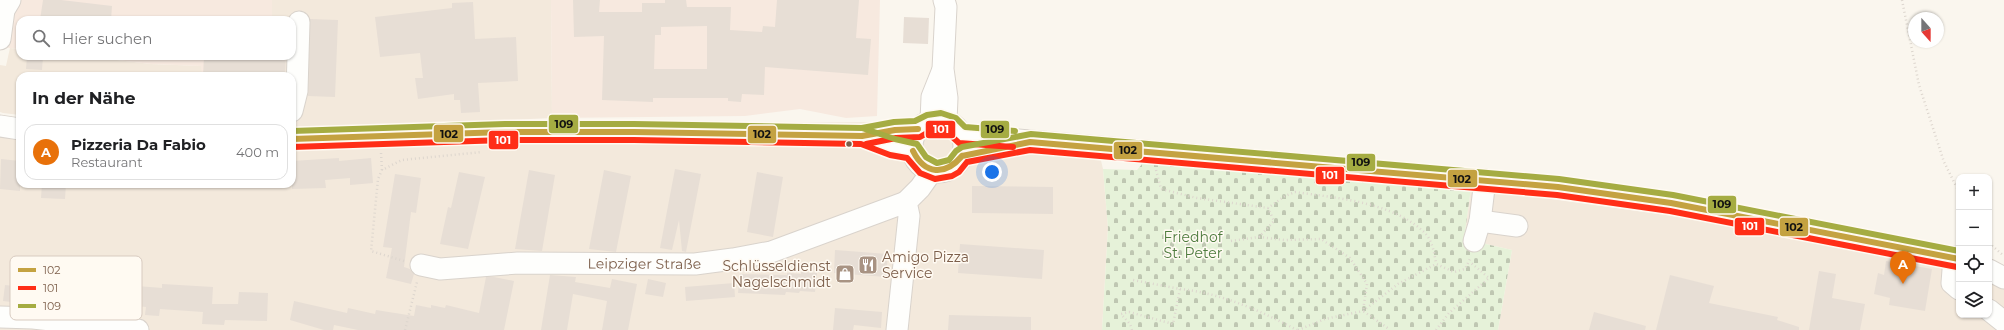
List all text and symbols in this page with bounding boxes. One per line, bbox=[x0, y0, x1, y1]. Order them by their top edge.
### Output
north arrow bbox=[1908, 12, 1944, 48]
search box bbox=[16, 16, 296, 60]
icon: search bbox=[30, 27, 52, 49]
text: Hier suchen bbox=[62, 29, 152, 48]
text: In der Nähe bbox=[32, 88, 136, 108]
line badge: 109 bbox=[548, 114, 579, 134]
text: 109 bbox=[555, 117, 573, 131]
line badge: 101 bbox=[925, 120, 956, 139]
line badge: 109 bbox=[980, 120, 1010, 139]
text: 101 bbox=[933, 122, 949, 136]
text: 109 bbox=[986, 122, 1004, 136]
line badge: 102 bbox=[433, 124, 464, 143]
line badge: 102 bbox=[747, 125, 777, 144]
text: 102 bbox=[440, 127, 459, 141]
text: 102 bbox=[753, 127, 772, 141]
line badge: 101 bbox=[488, 130, 519, 150]
text: 101 bbox=[495, 133, 511, 147]
text: Pizzeria Da Fabio bbox=[71, 135, 206, 154]
unlabelled marker bbox=[844, 139, 854, 149]
line badge: 102 bbox=[1113, 141, 1143, 160]
text: 102 bbox=[1119, 143, 1138, 157]
text: A bbox=[41, 144, 51, 160]
text: 400 m bbox=[236, 144, 279, 160]
line badge: 109 bbox=[1346, 153, 1376, 172]
text: Restaurant bbox=[71, 154, 142, 170]
text: 109 bbox=[1352, 155, 1370, 169]
your location bbox=[982, 162, 1002, 182]
line badge: 101 bbox=[1315, 166, 1345, 185]
text: 101 bbox=[1322, 168, 1338, 182]
line badge: 102 bbox=[1447, 169, 1478, 188]
text: 102 bbox=[1453, 172, 1472, 186]
map controls bbox=[1956, 174, 1992, 318]
button: + bbox=[1956, 174, 1992, 210]
line badge: 109 bbox=[1707, 195, 1737, 214]
text: 109 bbox=[1713, 197, 1731, 211]
button: − bbox=[1956, 210, 1992, 246]
line badge: 101 bbox=[1734, 217, 1765, 236]
line badge: 102 bbox=[1779, 217, 1809, 237]
text: 101 bbox=[1742, 219, 1758, 233]
text: 102 bbox=[1785, 220, 1804, 234]
park label: Friedhof St. Peter bbox=[1164, 228, 1224, 262]
button: locate bbox=[1956, 246, 1992, 282]
place label: Amigo Pizza Service bbox=[882, 248, 969, 282]
pin: A bbox=[1890, 251, 1916, 284]
street label: Leipziger Straße bbox=[588, 254, 702, 273]
restaurant icon: Amigo Pizza Service bbox=[857, 254, 879, 276]
legend bbox=[10, 256, 142, 320]
place label: Schlüsseldienst Nagelschmidt bbox=[722, 257, 831, 291]
text: 102 bbox=[43, 263, 61, 277]
shop icon: Schlüsseldienst Nagelschmidt bbox=[834, 263, 856, 285]
text: 101 bbox=[43, 281, 58, 295]
button: layers bbox=[1956, 282, 1992, 318]
text: 109 bbox=[43, 299, 61, 313]

